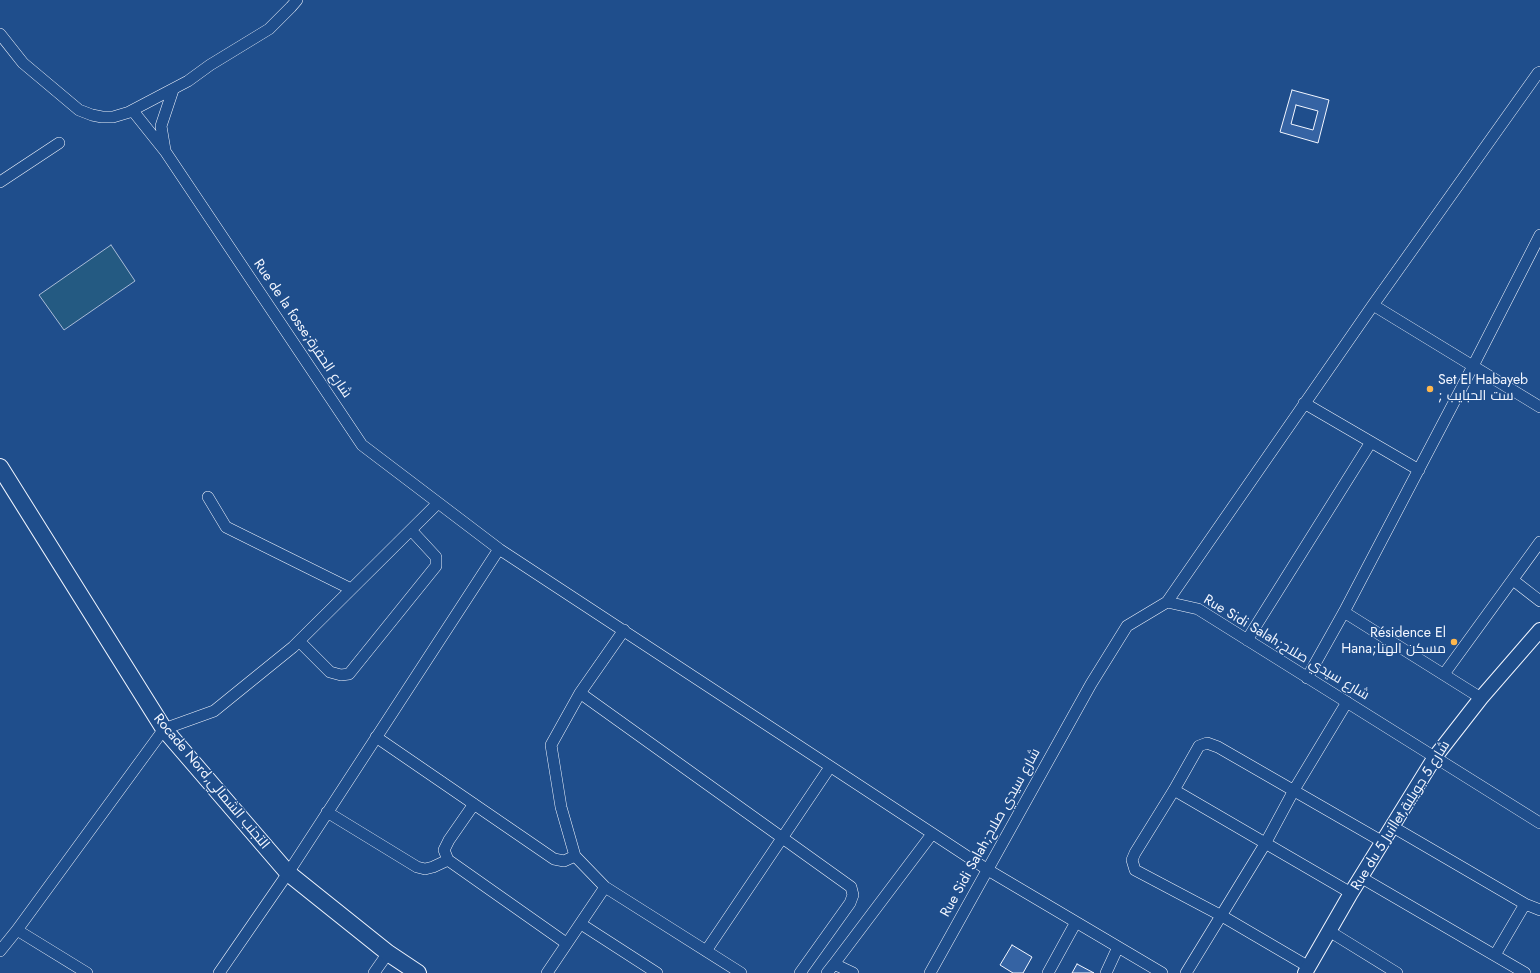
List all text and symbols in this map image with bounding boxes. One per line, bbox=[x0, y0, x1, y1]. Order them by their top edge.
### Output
street label: Rue de la fosse;شارع الحفرة bbox=[249, 256, 355, 402]
place label: Set El Habayeb ; ست الحبايب bbox=[1438, 373, 1528, 406]
marker: Set El Habayeb ; ست الحبايب bbox=[1425, 384, 1435, 394]
street label: Rue Sidi Salah;شارع سيدي صلاح bbox=[1200, 592, 1372, 704]
place label: Résidence El Hana;مسكن الهنا bbox=[1341, 626, 1446, 658]
marker: Résidence El Hana;مسكن الهنا bbox=[1449, 637, 1459, 647]
street label: Rocade Nord,التجنب الشمالي bbox=[150, 711, 272, 853]
street label: Rue du 5 Juillet,شارع 5 جويلية bbox=[1348, 738, 1454, 894]
street label: Rue Sidi Salah;شارع سيدي صلاح bbox=[938, 746, 1044, 920]

